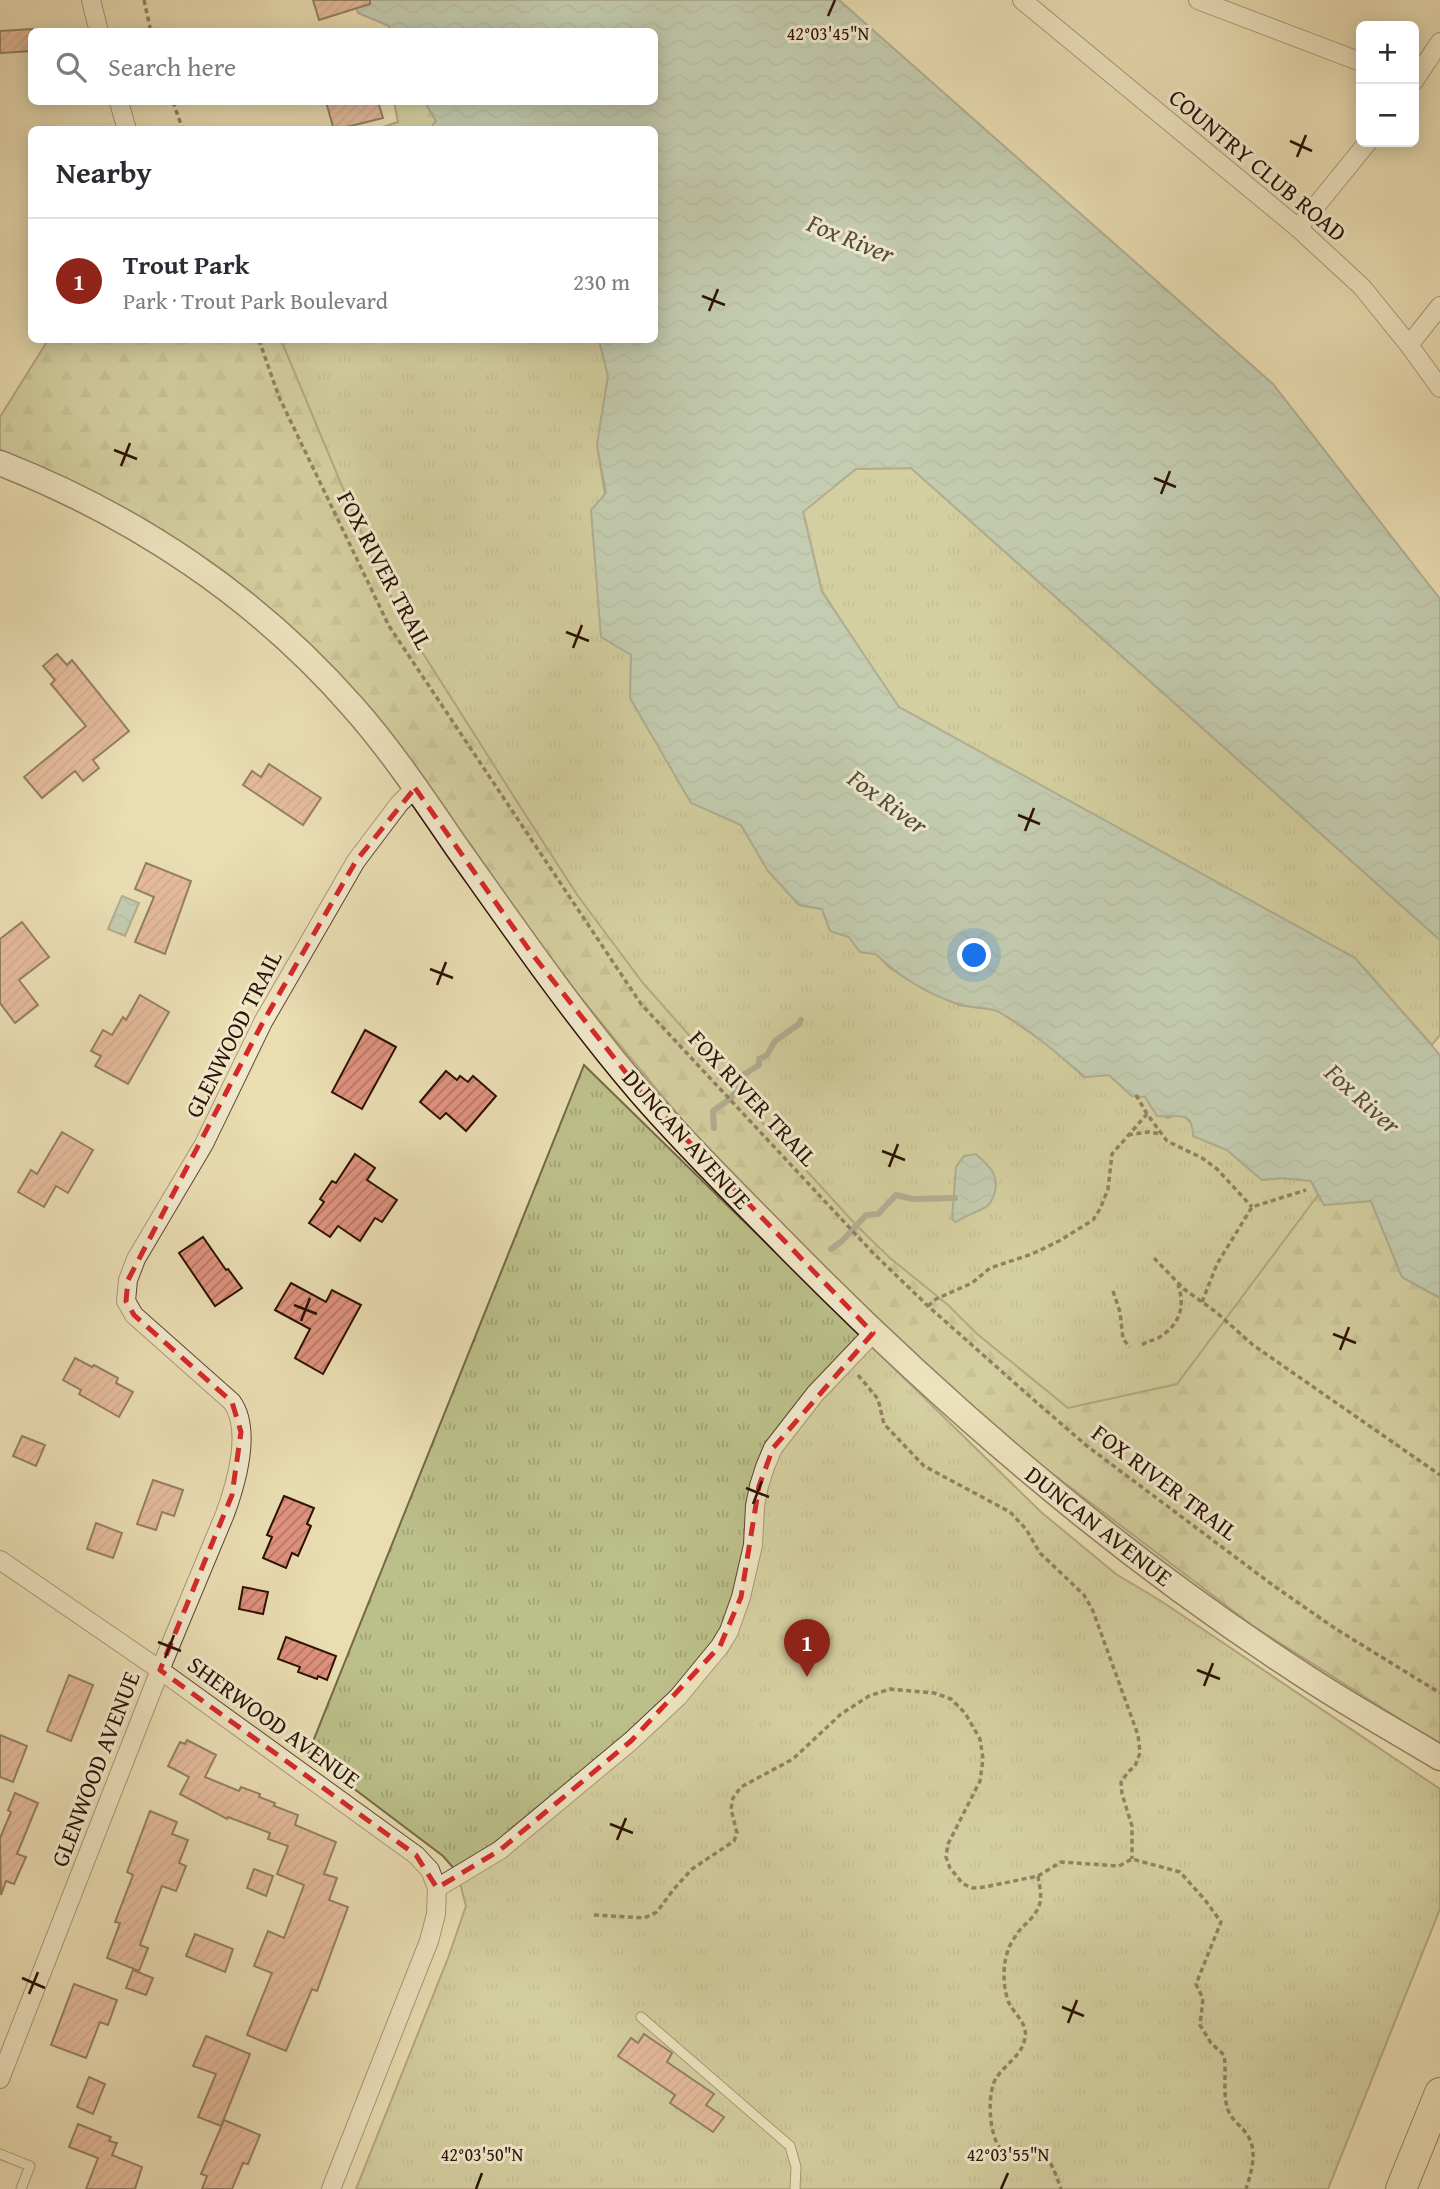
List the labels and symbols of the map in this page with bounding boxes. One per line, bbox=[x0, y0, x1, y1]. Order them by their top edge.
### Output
text: 42°03'45"N bbox=[787, 20, 870, 47]
street label: COUNTRY CLUB ROAD bbox=[1162, 80, 1354, 250]
water label: Fox River bbox=[801, 203, 902, 274]
street label: FOX RIVER TRAIL bbox=[328, 485, 442, 656]
water label: Fox River bbox=[839, 758, 937, 844]
your location bbox=[957, 938, 991, 972]
street label: GLENWOOD TRAIL bbox=[176, 944, 290, 1124]
street label: FOX RIVER TRAIL bbox=[681, 1022, 826, 1174]
water label: Fox River bbox=[1315, 1052, 1411, 1144]
street label: DUNCAN AVENUE bbox=[614, 1061, 760, 1217]
street label: FOX RIVER TRAIL bbox=[1085, 1415, 1246, 1549]
street label: DUNCAN AVENUE bbox=[1018, 1457, 1180, 1595]
pin: 1 bbox=[784, 1619, 830, 1677]
street label: SHERWOOD AVENUE bbox=[180, 1647, 368, 1797]
street label: GLENWOOD AVENUE bbox=[42, 1666, 148, 1872]
text: 42°03'50"N bbox=[441, 2141, 524, 2168]
text: 42°03'55"N bbox=[967, 2141, 1050, 2168]

